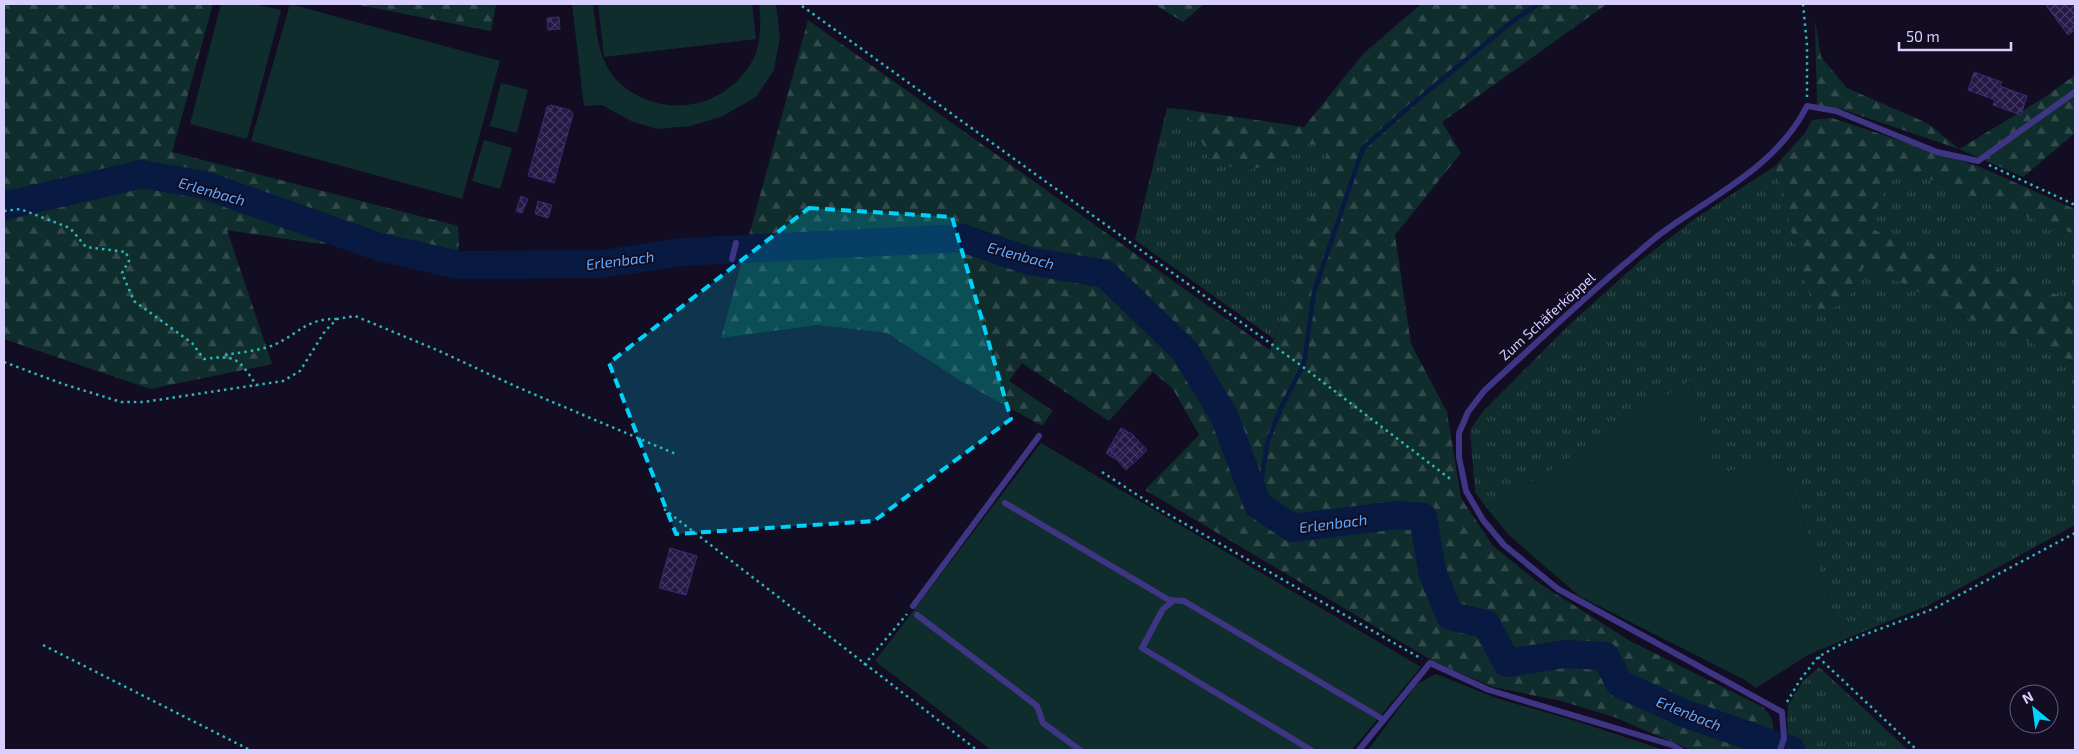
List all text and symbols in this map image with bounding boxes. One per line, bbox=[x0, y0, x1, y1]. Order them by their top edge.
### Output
scale bar bbox=[1899, 20, 2012, 52]
text: 50 m bbox=[1906, 27, 1940, 45]
water label: Erlenbach bbox=[177, 173, 247, 209]
water label: Erlenbach bbox=[986, 237, 1056, 273]
water label: Erlenbach bbox=[585, 247, 655, 273]
street label: Zum Schäferköppel bbox=[1496, 268, 1599, 363]
water label: Erlenbach bbox=[1298, 510, 1368, 536]
north arrow bbox=[2009, 684, 2059, 734]
text: N bbox=[2019, 687, 2036, 707]
water label: Erlenbach bbox=[1654, 692, 1724, 734]

